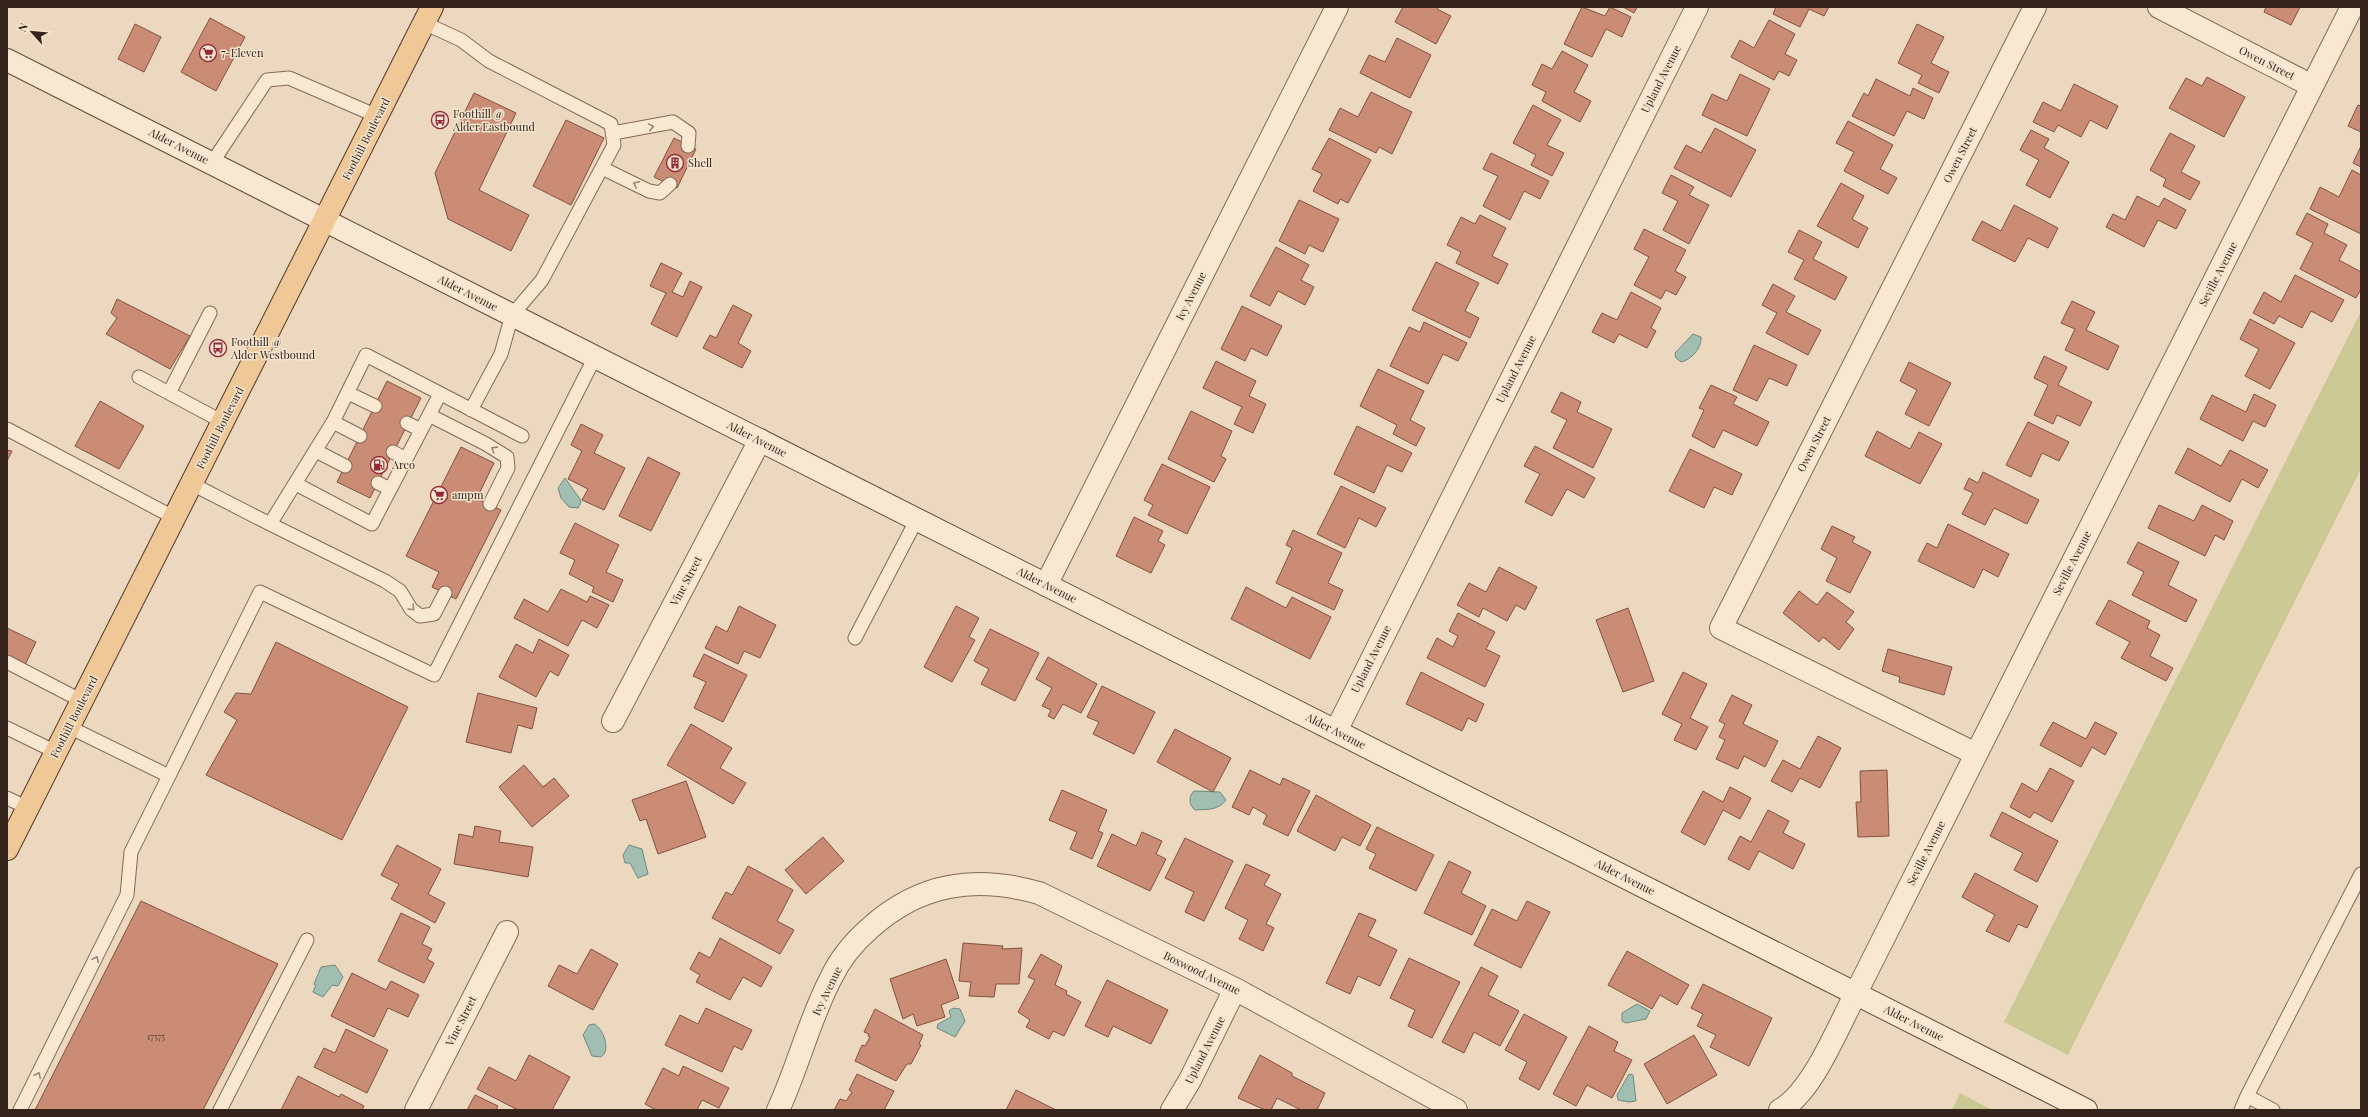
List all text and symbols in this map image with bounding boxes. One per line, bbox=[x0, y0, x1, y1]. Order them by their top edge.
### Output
north arrow bbox=[12, 12, 52, 52]
text: N bbox=[14, 20, 31, 34]
street label: Upland Avenue bbox=[1637, 42, 1684, 115]
street label: Owen Street bbox=[2237, 42, 2298, 83]
supermarket icon: 7-Eleven bbox=[198, 43, 218, 63]
place label: 7-Eleven bbox=[221, 45, 264, 60]
street label: Foothill Boulevard bbox=[338, 95, 393, 182]
place label: Foothill @ Alder Eastbound bbox=[452, 106, 535, 134]
bus stop icon: Foothill @ Alder Eastbound bbox=[430, 110, 450, 130]
one-way arrow bbox=[648, 123, 654, 132]
street label: Alder Avenue bbox=[146, 124, 212, 167]
street label: Owen Street bbox=[1939, 124, 1980, 185]
building icon: Shell bbox=[665, 153, 685, 173]
place label: Shell bbox=[688, 155, 712, 170]
one-way arrow bbox=[633, 181, 641, 189]
street label: Seville Avenue bbox=[2195, 239, 2240, 309]
street label: Ivy Avenue bbox=[1172, 268, 1209, 323]
street label: Alder Avenue bbox=[435, 271, 501, 314]
street label: Upland Avenue bbox=[1492, 332, 1539, 405]
place label: Foothill @ Alder Westbound bbox=[230, 334, 316, 362]
bus stop icon: Foothill @ Alder Westbound bbox=[208, 338, 228, 358]
street label: Foothill Boulevard bbox=[192, 384, 247, 471]
street label: Owen Street bbox=[1793, 413, 1834, 474]
street label: Alder Avenue bbox=[724, 417, 790, 460]
one-way arrow bbox=[491, 446, 498, 454]
fuel station icon: Arco bbox=[369, 455, 389, 475]
place label: Arco bbox=[391, 457, 415, 472]
supermarket icon: ampm bbox=[429, 485, 449, 505]
place label: ampm bbox=[452, 487, 484, 502]
street label: Seville Avenue bbox=[2049, 528, 2094, 598]
street label: Vine Street bbox=[666, 553, 705, 609]
street label: Alder Avenue bbox=[1014, 563, 1080, 606]
one-way arrow bbox=[407, 603, 414, 611]
street label: Upland Avenue bbox=[1347, 622, 1394, 695]
street label: Foothill Boulevard bbox=[46, 673, 101, 760]
street label: Alder Avenue bbox=[1303, 709, 1369, 752]
street label: Seville Avenue bbox=[1903, 818, 1948, 888]
street label: Alder Avenue bbox=[1592, 855, 1658, 898]
street label: Boxwood Avenue bbox=[1161, 947, 1244, 998]
one-way arrow bbox=[91, 955, 99, 963]
street label: Ivy Avenue bbox=[808, 963, 845, 1018]
street label: Vine Street bbox=[441, 993, 480, 1049]
street label: Alder Avenue bbox=[1881, 1001, 1947, 1044]
street label: Upland Avenue bbox=[1181, 1013, 1228, 1086]
house number: 17575 bbox=[147, 1030, 165, 1042]
one-way arrow bbox=[33, 1072, 41, 1079]

